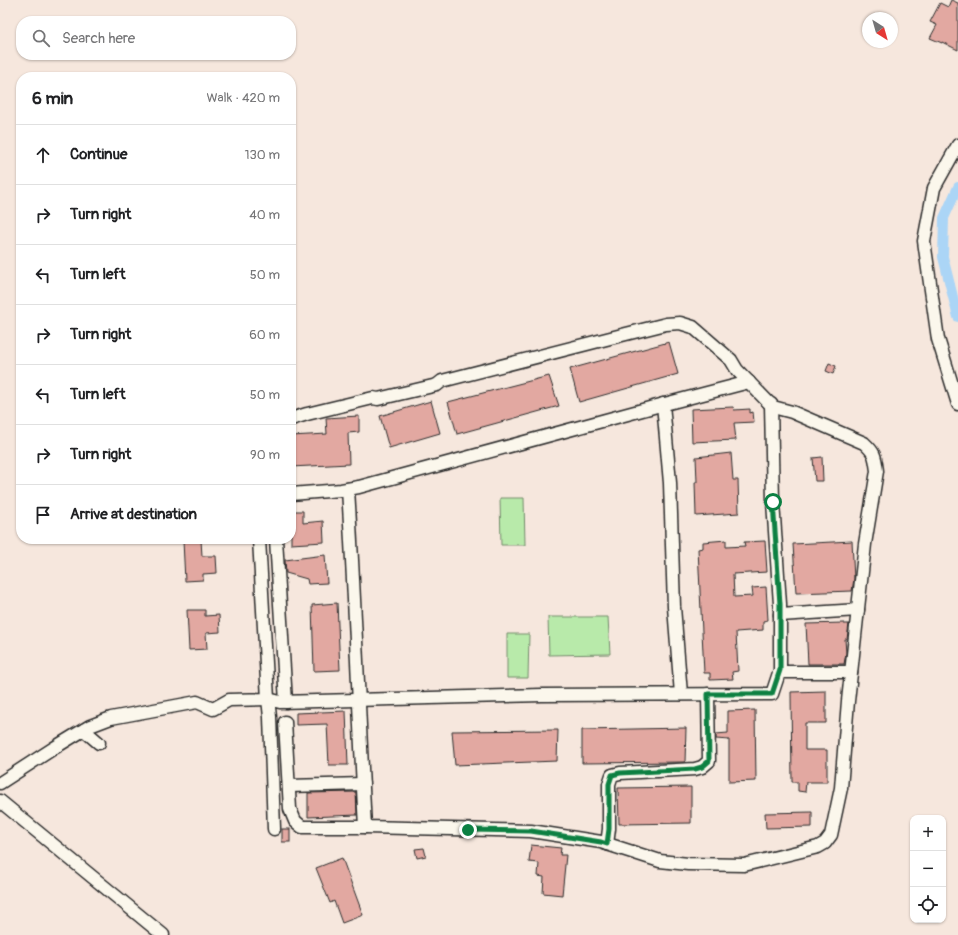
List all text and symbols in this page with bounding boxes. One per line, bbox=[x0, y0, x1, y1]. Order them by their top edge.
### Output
north arrow bbox=[862, 12, 898, 48]
search box bbox=[16, 16, 296, 60]
icon: search bbox=[30, 27, 52, 49]
text: Search here bbox=[62, 29, 135, 48]
text: 6 min bbox=[32, 88, 73, 109]
text: Walk · 420 m bbox=[206, 90, 280, 106]
icon: ahead bbox=[32, 144, 54, 166]
text: Continue bbox=[70, 145, 128, 164]
text: 130 m bbox=[244, 147, 280, 163]
icon: right bbox=[32, 204, 54, 226]
text: Turn right bbox=[70, 205, 131, 224]
text: 40 m bbox=[249, 207, 280, 223]
icon: left bbox=[32, 264, 54, 286]
text: Turn left bbox=[70, 265, 126, 284]
text: 50 m bbox=[250, 267, 280, 283]
icon: right bbox=[32, 324, 54, 346]
text: Turn right bbox=[70, 325, 131, 344]
text: 60 m bbox=[249, 327, 280, 343]
icon: left bbox=[32, 384, 54, 406]
text: Turn left bbox=[70, 385, 126, 404]
text: 50 m bbox=[250, 387, 280, 403]
icon: right bbox=[32, 444, 54, 466]
text: Turn right bbox=[70, 445, 131, 464]
text: 90 m bbox=[250, 447, 280, 463]
route start bbox=[764, 493, 782, 511]
icon: arrive bbox=[32, 504, 54, 526]
text: Arrive at destination bbox=[70, 505, 197, 524]
map controls bbox=[910, 815, 946, 923]
button: + bbox=[910, 815, 946, 851]
route end bbox=[459, 821, 477, 839]
button: − bbox=[910, 851, 946, 887]
button: locate bbox=[910, 887, 946, 923]

